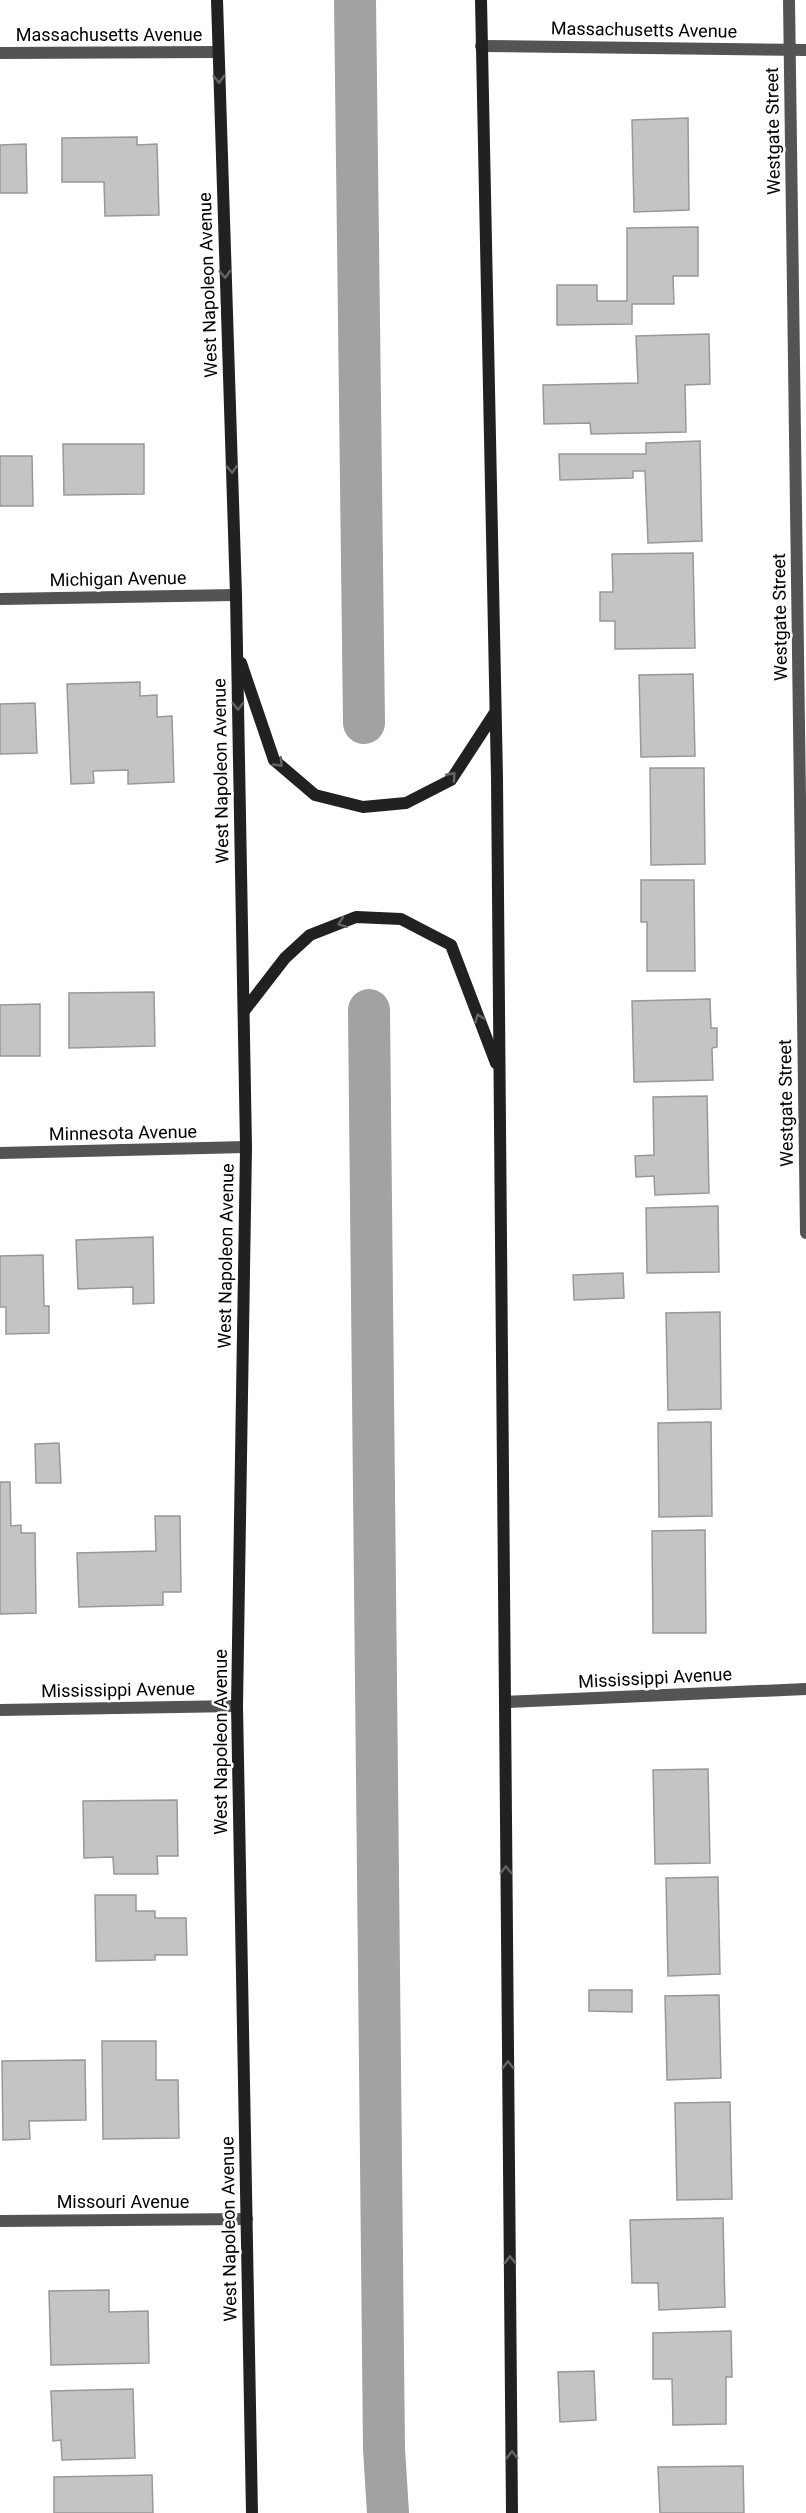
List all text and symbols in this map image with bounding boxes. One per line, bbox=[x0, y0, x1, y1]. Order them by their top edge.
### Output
street label: Massachusetts Avenue bbox=[551, 17, 737, 42]
street label: Massachusetts Avenue bbox=[16, 24, 202, 45]
street label: Westgate Street bbox=[761, 67, 784, 195]
one-way arrow bbox=[212, 75, 225, 84]
street label: West Napoleon Avenue bbox=[194, 192, 221, 378]
one-way arrow bbox=[219, 270, 232, 279]
one-way arrow bbox=[225, 465, 238, 474]
street label: Westgate Street bbox=[768, 553, 791, 681]
street label: Michigan Avenue bbox=[49, 567, 187, 590]
street label: West Napoleon Avenue bbox=[208, 678, 233, 864]
one-way arrow bbox=[232, 702, 244, 711]
one-way arrow bbox=[272, 757, 283, 767]
one-way arrow bbox=[445, 772, 456, 782]
one-way arrow bbox=[337, 916, 348, 928]
one-way arrow bbox=[473, 1013, 486, 1024]
street label: Westgate Street bbox=[774, 1039, 797, 1167]
street label: Minnesota Avenue bbox=[49, 1121, 197, 1144]
street label: West Napoleon Avenue bbox=[213, 1163, 238, 1349]
street label: West Napoleon Avenue bbox=[210, 1649, 231, 1835]
street label: Mississippi Avenue bbox=[578, 1663, 732, 1692]
street label: Mississippi Avenue bbox=[41, 1678, 195, 1701]
one-way arrow bbox=[500, 1865, 513, 1874]
one-way arrow bbox=[502, 2060, 514, 2069]
street label: West Napoleon Avenue bbox=[216, 2136, 241, 2322]
street label: Missouri Avenue bbox=[57, 2191, 189, 2212]
one-way arrow bbox=[504, 2255, 516, 2264]
one-way arrow bbox=[506, 2450, 518, 2459]

